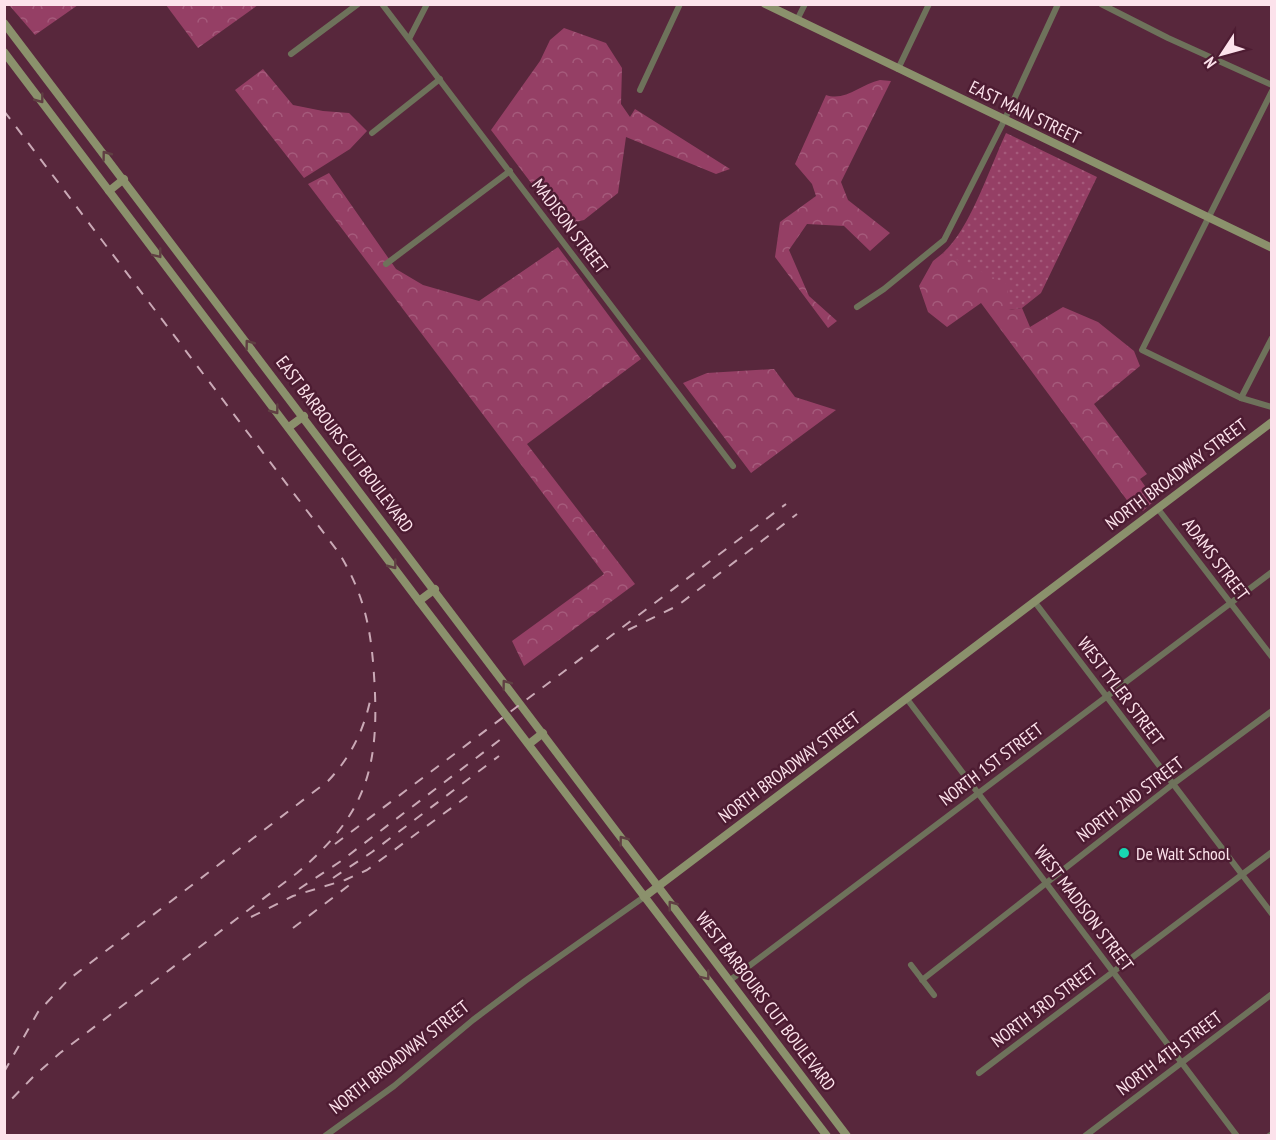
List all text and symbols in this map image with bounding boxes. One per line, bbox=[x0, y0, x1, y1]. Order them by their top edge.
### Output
north arrow bbox=[1192, 24, 1252, 84]
text: N bbox=[1199, 53, 1220, 72]
street label: EAST MAIN STREET bbox=[966, 75, 1084, 149]
one-way arrow bbox=[32, 92, 43, 103]
one-way arrow bbox=[102, 151, 113, 162]
street label: MADISON STREET bbox=[527, 174, 613, 278]
one-way arrow bbox=[150, 247, 161, 258]
one-way arrow bbox=[245, 340, 256, 351]
street label: EAST BARBOURS CUT BOULEVARD bbox=[271, 351, 419, 537]
one-way arrow bbox=[268, 403, 279, 414]
street label: NORTH BROADWAY STREET bbox=[1101, 413, 1251, 535]
street label: ADAMS STREET bbox=[1178, 513, 1254, 605]
one-way arrow bbox=[385, 559, 396, 570]
street label: WEST TYLER STREET bbox=[1073, 632, 1169, 750]
one-way arrow bbox=[502, 679, 513, 690]
street label: NORTH BROADWAY STREET bbox=[714, 706, 864, 828]
street label: NORTH 1ST STREET bbox=[935, 718, 1047, 810]
street label: NORTH 2ND STREET bbox=[1072, 751, 1188, 847]
one-way arrow bbox=[619, 835, 630, 846]
street label: WEST MADISON STREET bbox=[1029, 841, 1139, 975]
place label: De Walt School bbox=[1136, 842, 1231, 865]
marker: De Walt School bbox=[1117, 846, 1131, 860]
one-way arrow bbox=[668, 900, 679, 911]
street label: WEST BARBOURS CUT BOULEVARD bbox=[691, 907, 841, 1095]
street label: NORTH 3RD STREET bbox=[986, 958, 1102, 1052]
one-way arrow bbox=[699, 969, 710, 980]
street label: NORTH BROADWAY STREET bbox=[324, 995, 474, 1119]
street label: NORTH 4TH STREET bbox=[1112, 1006, 1226, 1100]

